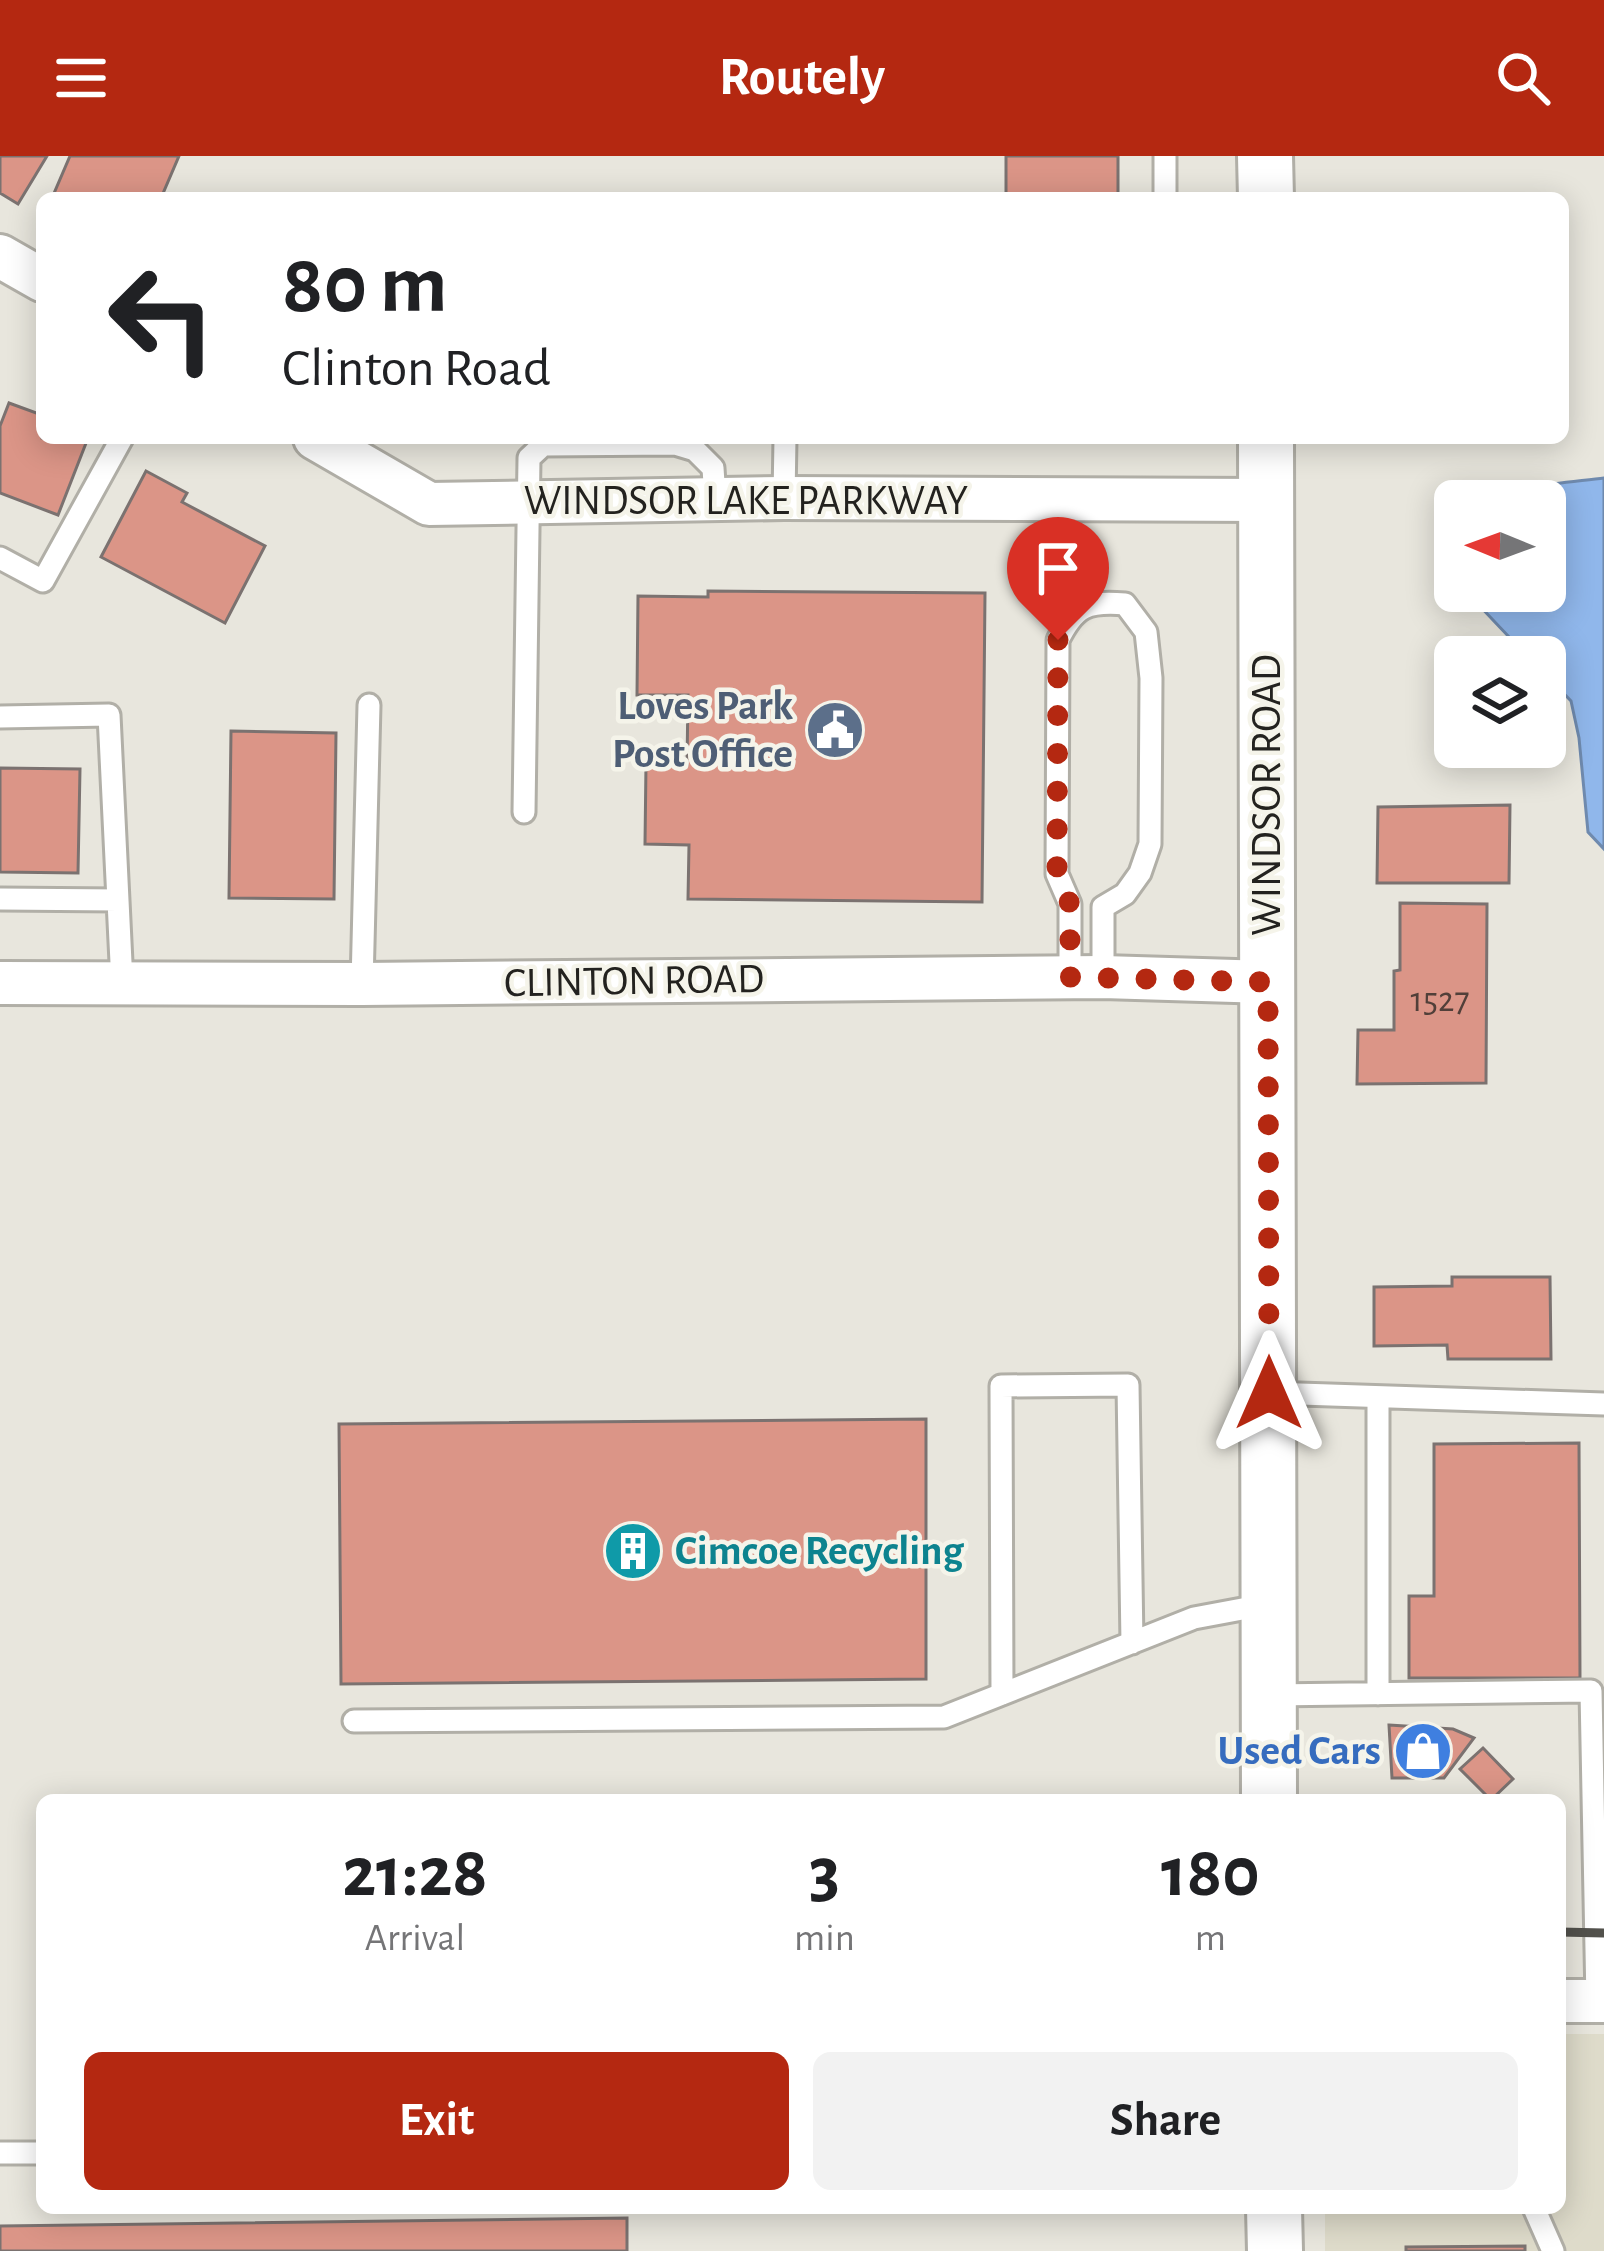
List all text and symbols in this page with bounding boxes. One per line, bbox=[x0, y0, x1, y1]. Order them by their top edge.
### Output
icon: menu bbox=[48, 45, 114, 111]
icon: search bbox=[1490, 45, 1556, 111]
text: Routely bbox=[719, 51, 885, 105]
icon: left bbox=[84, 240, 240, 396]
text: 80 m bbox=[282, 244, 448, 328]
text: Clinton Road bbox=[282, 342, 551, 396]
street label: WINDSOR LAKE PARKWAY bbox=[524, 480, 968, 522]
north arrow bbox=[1434, 480, 1566, 612]
map controls bbox=[1434, 480, 1566, 768]
pin bbox=[1007, 517, 1109, 640]
icon: arrive bbox=[1025, 535, 1091, 601]
button: layers bbox=[1434, 636, 1566, 768]
street label: WINDSOR ROAD bbox=[1246, 654, 1288, 936]
place label: Loves Park Post Office bbox=[612, 685, 793, 775]
public building icon: Loves Park Post Office bbox=[804, 699, 866, 761]
street label: CLINTON ROAD bbox=[504, 958, 764, 1004]
house number: 1527 bbox=[1411, 982, 1469, 1018]
position arrow bbox=[1206, 1330, 1332, 1456]
building icon: Cimcoe Recycling bbox=[602, 1520, 664, 1582]
place label: Cimcoe Recycling bbox=[675, 1530, 965, 1572]
shop icon: Used Cars bbox=[1392, 1720, 1454, 1782]
place label: Used Cars bbox=[1217, 1730, 1381, 1772]
text: 21:28 bbox=[342, 1837, 488, 1909]
text: 3 bbox=[809, 1837, 840, 1909]
text: 180 bbox=[1161, 1837, 1260, 1909]
text: Arrival bbox=[365, 1919, 465, 1958]
text: min bbox=[794, 1919, 855, 1958]
text: m bbox=[1195, 1919, 1226, 1958]
button: Exit bbox=[84, 2052, 789, 2190]
button: Share bbox=[813, 2052, 1518, 2190]

